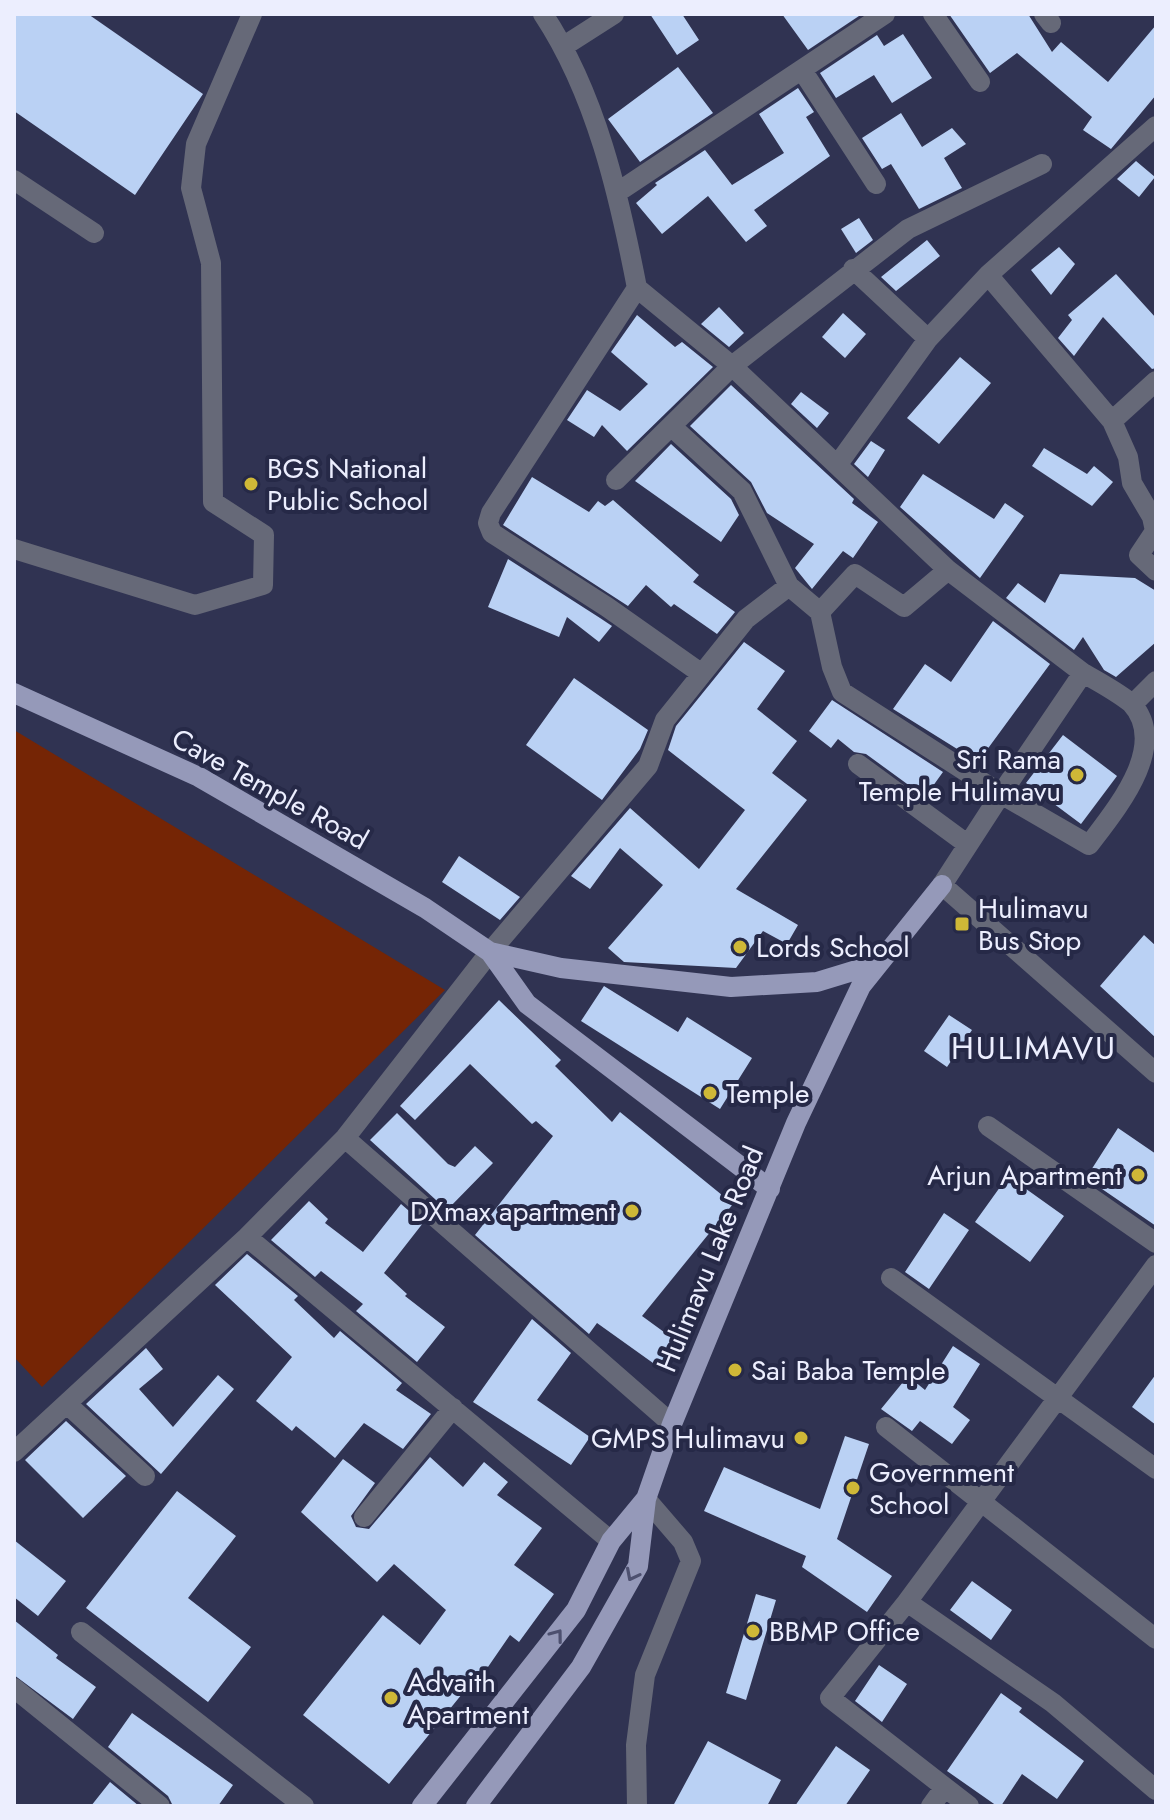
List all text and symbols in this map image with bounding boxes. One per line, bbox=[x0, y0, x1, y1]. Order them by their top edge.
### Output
place label: BGS National Public School bbox=[267, 448, 428, 521]
marker: BGS National Public School bbox=[242, 475, 260, 493]
street label: Cave Temple Road bbox=[164, 718, 376, 860]
place label: Sri Rama Temple Hulimavu bbox=[859, 739, 1061, 812]
marker: Sri Rama Temple Hulimavu bbox=[1068, 766, 1086, 784]
place label: Hulimavu Bus Stop bbox=[978, 888, 1089, 961]
marker: Hulimavu Bus Stop bbox=[953, 915, 971, 933]
place label: Lords School bbox=[756, 927, 910, 968]
marker: Lords School bbox=[731, 938, 749, 956]
district label: HULIMAVU bbox=[951, 1025, 1117, 1071]
place label: Temple bbox=[726, 1073, 809, 1114]
marker: Temple bbox=[701, 1084, 719, 1102]
street label: Hulimavu Lake Road bbox=[646, 1140, 774, 1378]
place label: Arjun Apartment bbox=[927, 1155, 1122, 1196]
marker: Arjun Apartment bbox=[1129, 1166, 1147, 1184]
place label: DXmax apartment bbox=[410, 1191, 616, 1232]
marker: DXmax apartment bbox=[623, 1202, 641, 1220]
place label: Sai Baba Temple bbox=[751, 1350, 946, 1391]
marker: Sai Baba Temple bbox=[726, 1361, 744, 1379]
place label: GMPS Hulimavu bbox=[591, 1418, 785, 1459]
marker: GMPS Hulimavu bbox=[792, 1429, 810, 1447]
place label: Government School bbox=[869, 1452, 1014, 1525]
marker: Government School bbox=[844, 1479, 862, 1497]
one-way arrow bbox=[626, 1567, 642, 1582]
place label: BBMP Office bbox=[769, 1611, 920, 1652]
marker: BBMP Office bbox=[744, 1622, 762, 1640]
one-way arrow bbox=[547, 1629, 562, 1643]
place label: Advaith Apartment bbox=[407, 1662, 529, 1735]
marker: Advaith Apartment bbox=[382, 1689, 400, 1707]

